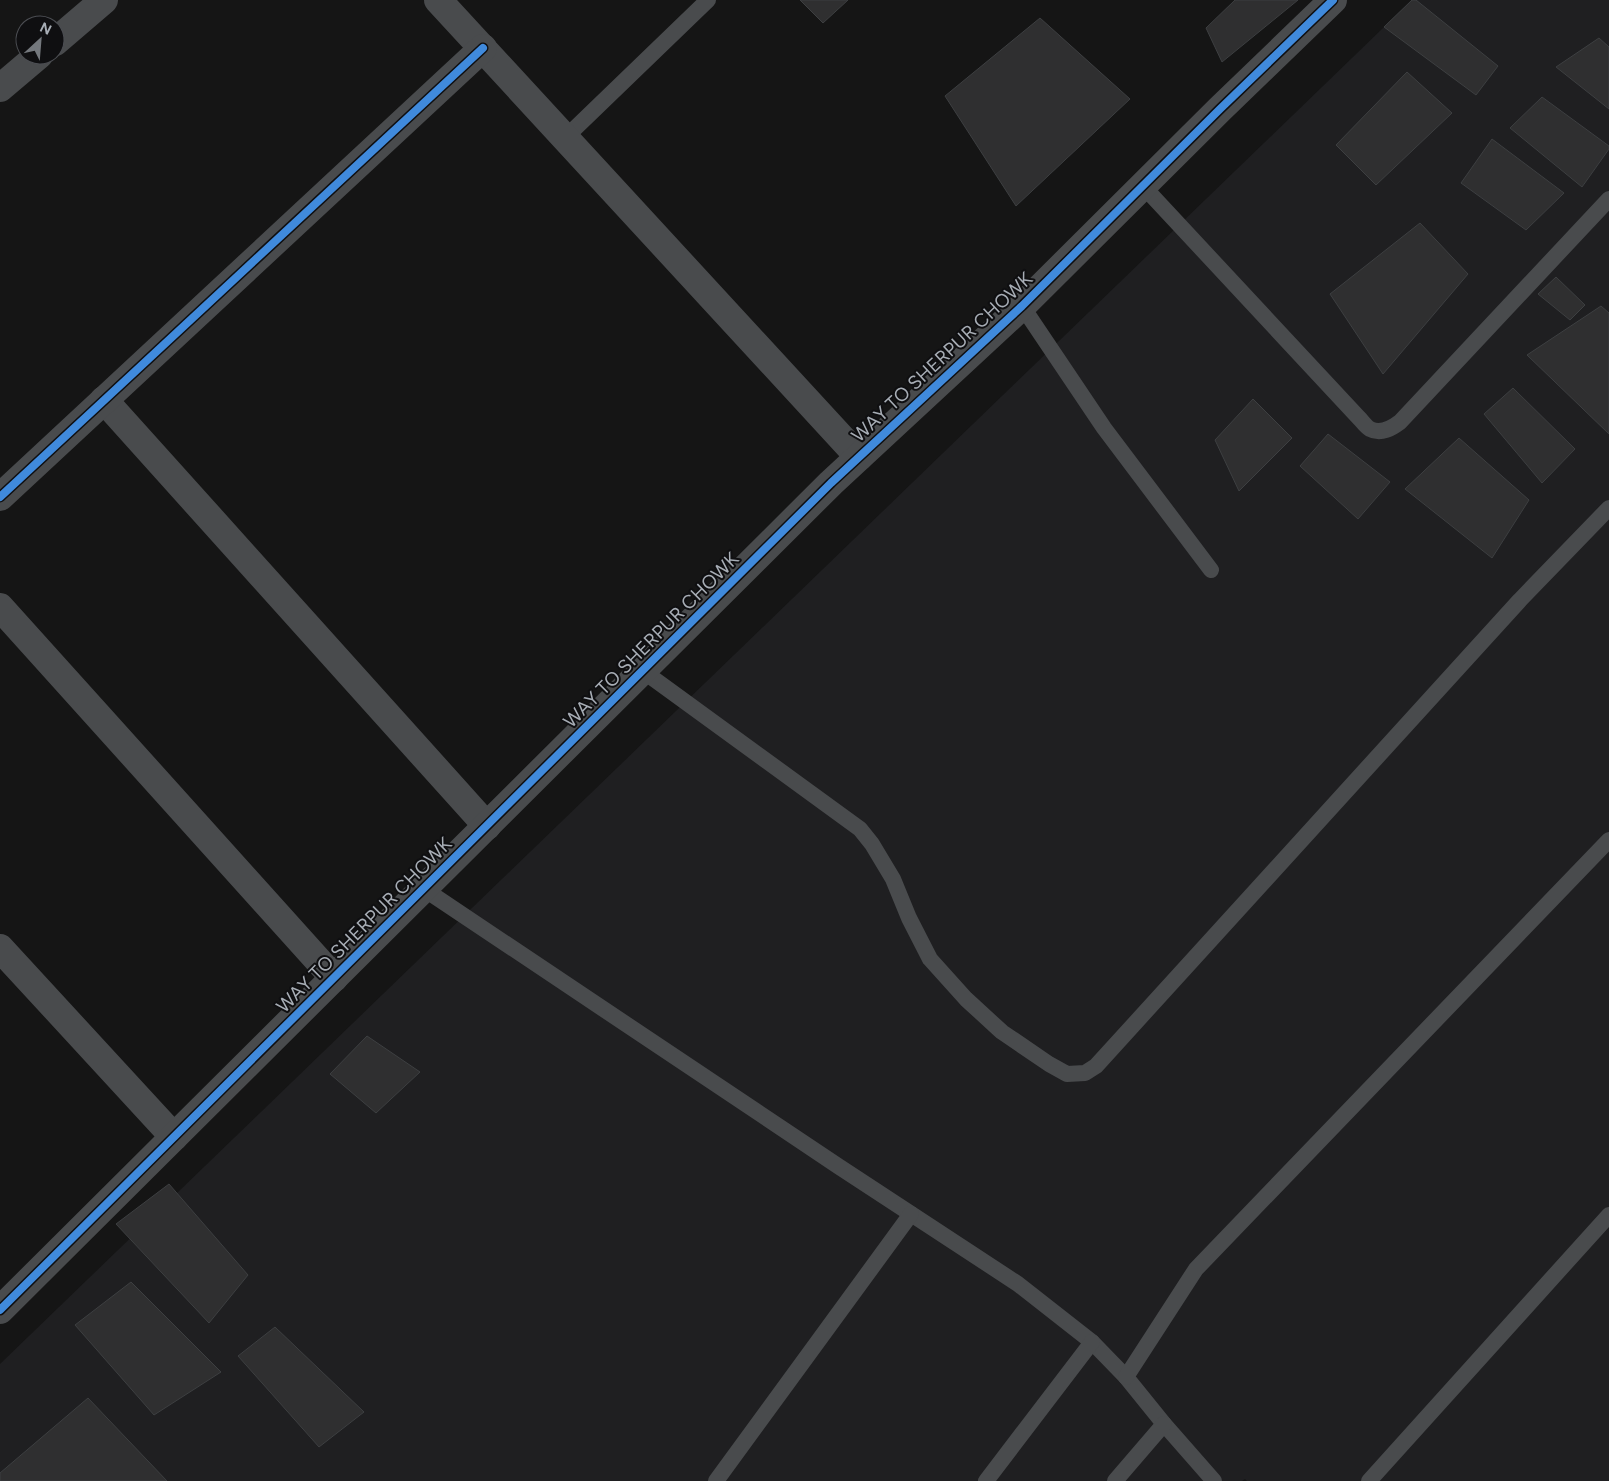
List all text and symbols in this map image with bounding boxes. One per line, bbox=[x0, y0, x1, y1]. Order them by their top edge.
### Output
north arrow bbox=[15, 15, 65, 65]
text: N bbox=[37, 19, 54, 39]
street label: WAY TO SHERPUR CHOWK bbox=[847, 267, 1037, 447]
street label: WAY TO SHERPUR CHOWK bbox=[558, 547, 744, 733]
street label: WAY TO SHERPUR CHOWK bbox=[271, 832, 457, 1018]

